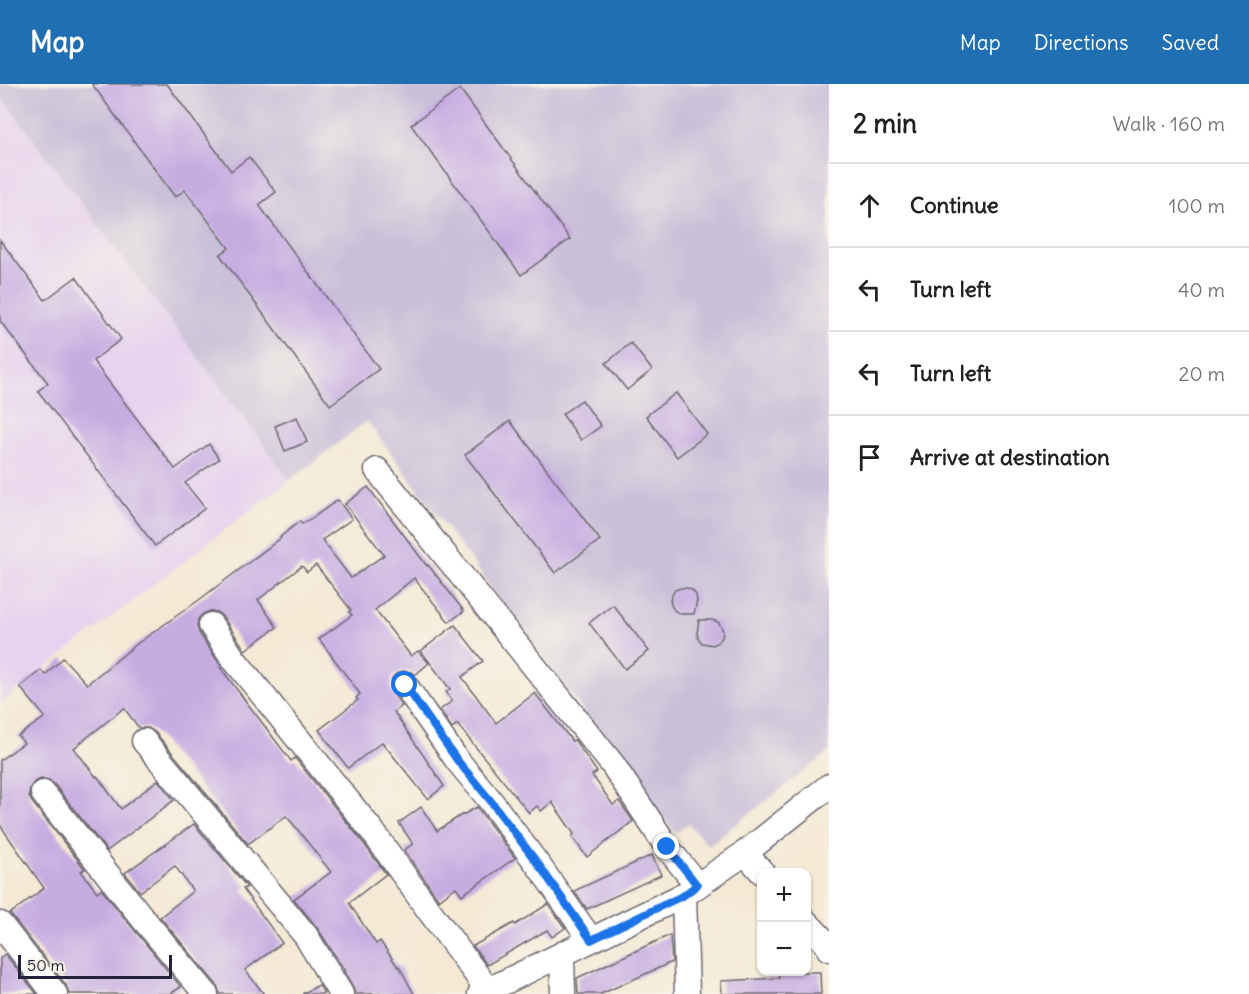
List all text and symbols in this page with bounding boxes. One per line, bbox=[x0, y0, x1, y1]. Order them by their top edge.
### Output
text: Map bbox=[30, 24, 84, 60]
text: Map bbox=[960, 29, 1001, 56]
text: Directions bbox=[1034, 29, 1128, 56]
text: Saved bbox=[1161, 29, 1219, 56]
text: 2 min bbox=[853, 107, 917, 140]
text: Walk · 160 m bbox=[1112, 111, 1225, 136]
icon: ahead bbox=[853, 189, 886, 222]
text: Continue bbox=[910, 191, 999, 219]
text: 100 m bbox=[1168, 193, 1225, 218]
icon: left bbox=[853, 273, 886, 306]
text: Turn left bbox=[910, 275, 991, 303]
text: 40 m bbox=[1178, 277, 1225, 302]
icon: left bbox=[853, 357, 886, 390]
text: Turn left bbox=[910, 359, 991, 387]
text: 20 m bbox=[1179, 361, 1225, 386]
icon: arrive bbox=[853, 441, 886, 474]
text: Arrive at destination bbox=[910, 443, 1110, 471]
route start bbox=[391, 671, 417, 697]
route end bbox=[653, 833, 679, 859]
map controls bbox=[757, 868, 811, 976]
button: + bbox=[757, 868, 811, 922]
button: − bbox=[757, 922, 811, 976]
scale bar bbox=[18, 952, 172, 980]
text: 50 m bbox=[27, 955, 65, 975]

